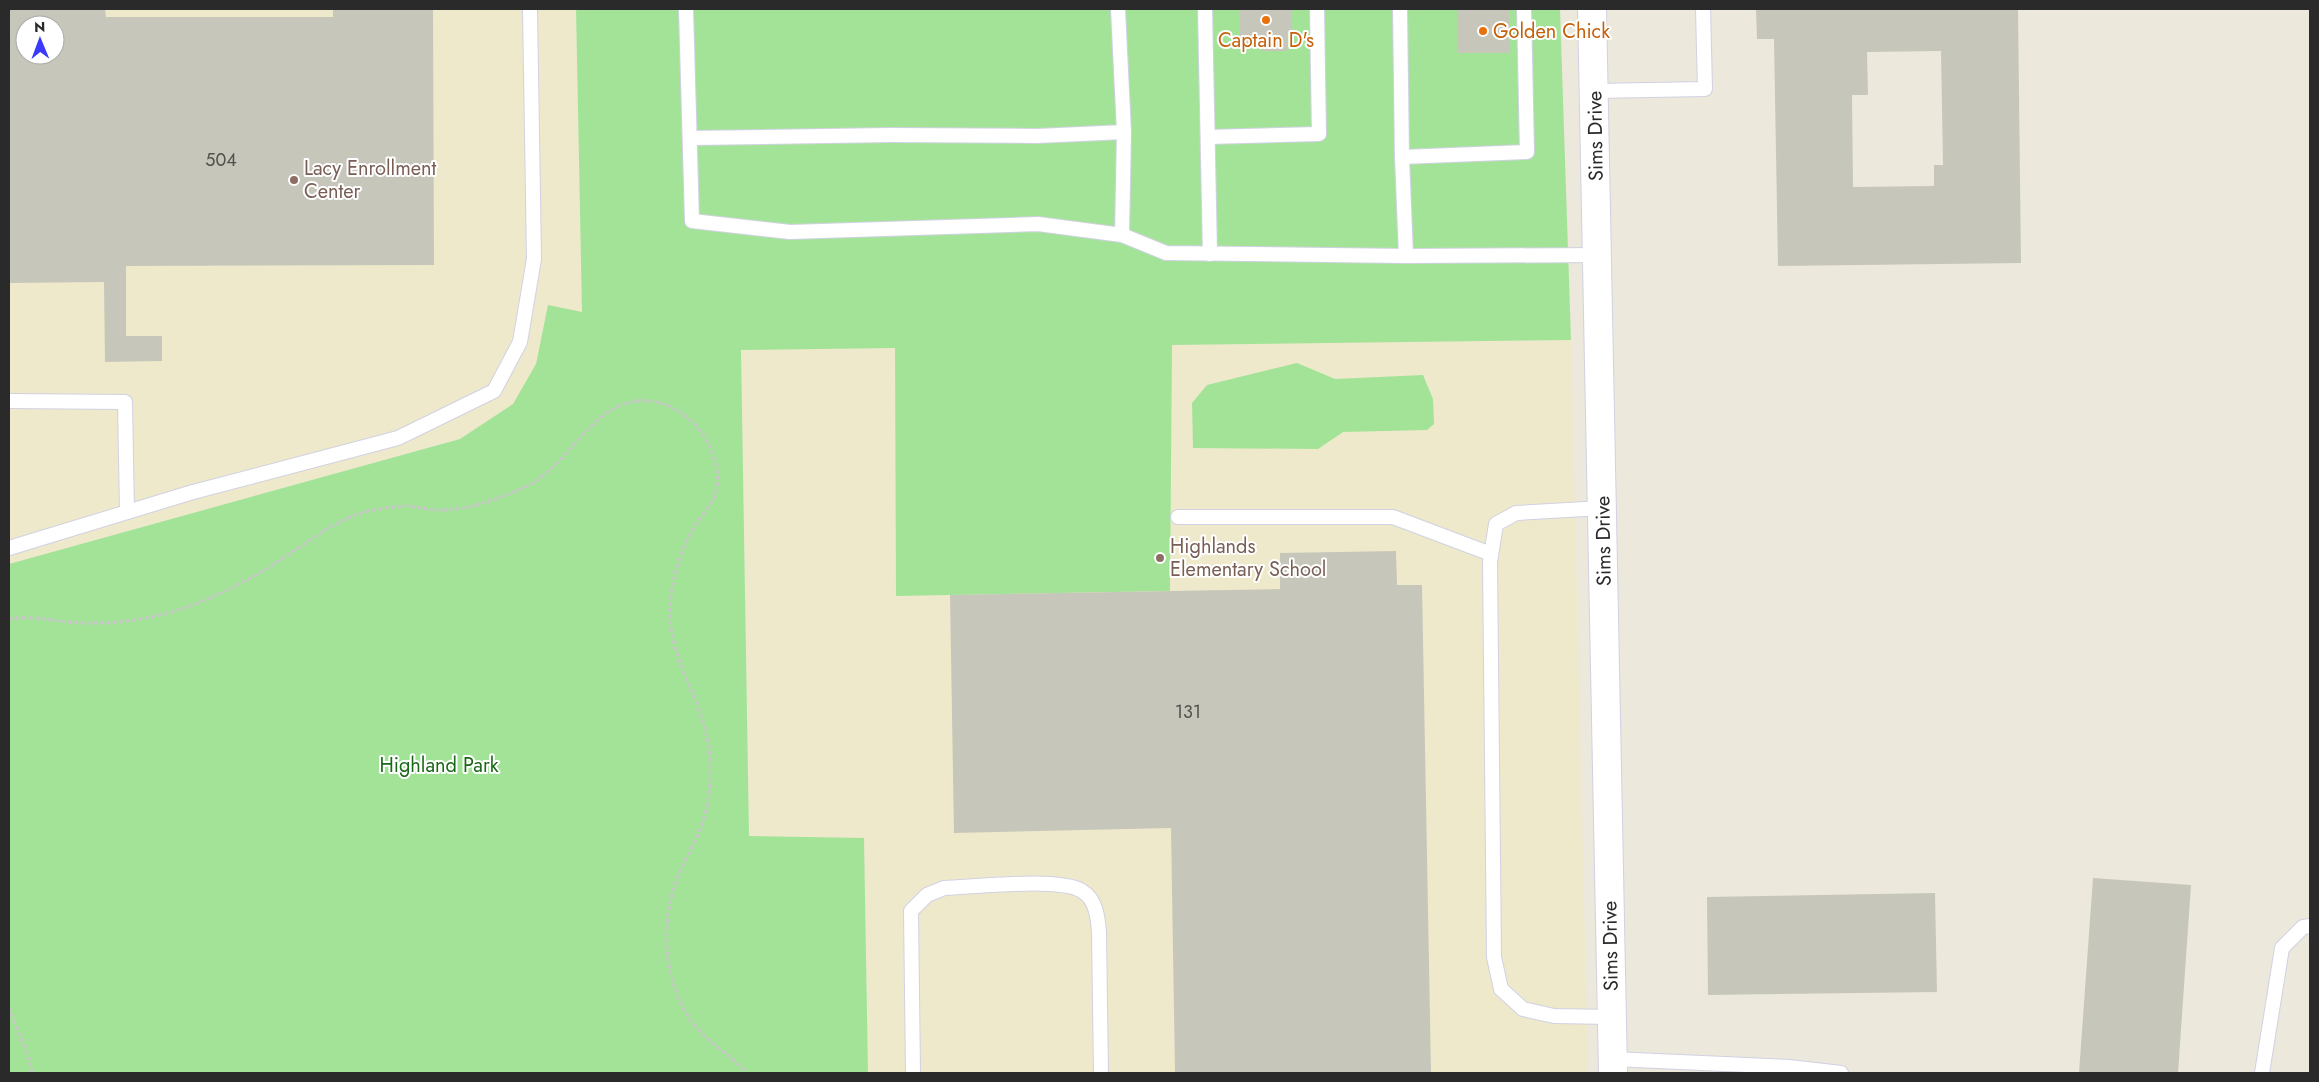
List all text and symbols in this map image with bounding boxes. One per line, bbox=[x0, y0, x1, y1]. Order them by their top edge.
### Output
marker: Captain D's bbox=[1260, 14, 1272, 26]
north arrow bbox=[15, 15, 65, 65]
text: N bbox=[34, 17, 46, 37]
place label: Golden Chick bbox=[1493, 17, 1610, 46]
marker: Golden Chick bbox=[1477, 25, 1489, 37]
place label: Captain D's bbox=[1218, 26, 1314, 55]
street label: Sims Drive bbox=[1580, 91, 1611, 181]
house number: 504 bbox=[205, 147, 237, 173]
place label: Lacy Enrollment Center bbox=[304, 154, 437, 206]
marker: Lacy Enrollment Center bbox=[288, 174, 300, 186]
street label: Sims Drive bbox=[1588, 496, 1619, 586]
place label: Highlands Elementary School bbox=[1170, 532, 1326, 584]
marker: Highlands Elementary School bbox=[1154, 552, 1166, 564]
house number: 131 bbox=[1175, 699, 1201, 725]
park label: Highland Park bbox=[379, 751, 499, 780]
street label: Sims Drive bbox=[1595, 901, 1626, 991]

